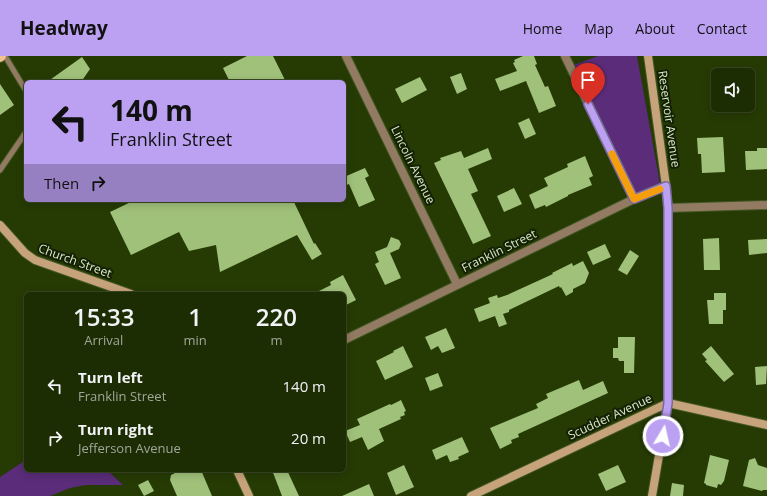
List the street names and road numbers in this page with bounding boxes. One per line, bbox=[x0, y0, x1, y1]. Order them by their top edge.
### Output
street label: Reservoir Avenue bbox=[654, 69, 685, 169]
street label: Lincoln Avenue bbox=[387, 123, 440, 207]
street label: Franklin Street bbox=[458, 225, 539, 276]
street label: Church Street bbox=[36, 239, 114, 282]
street label: Scudder Avenue bbox=[565, 390, 655, 443]

